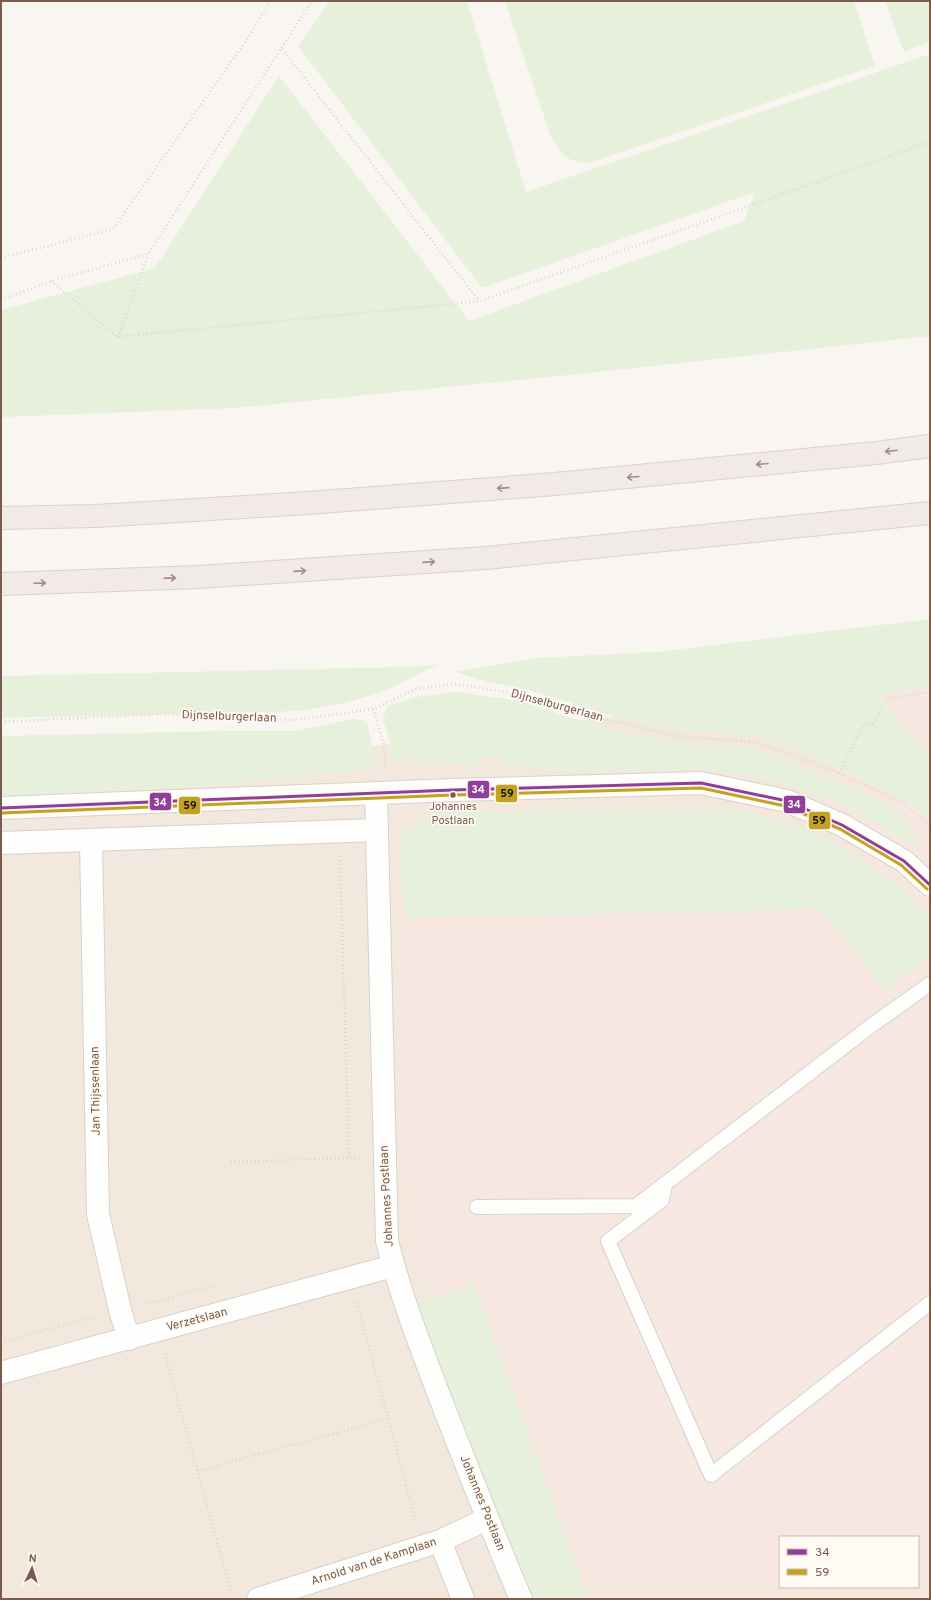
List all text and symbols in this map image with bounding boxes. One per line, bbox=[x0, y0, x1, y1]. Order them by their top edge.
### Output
one-way arrow bbox=[885, 448, 898, 455]
one-way arrow bbox=[756, 461, 769, 468]
one-way arrow bbox=[627, 473, 640, 480]
one-way arrow bbox=[497, 485, 510, 492]
one-way arrow bbox=[422, 559, 435, 566]
one-way arrow bbox=[293, 567, 306, 574]
one-way arrow bbox=[163, 575, 176, 582]
one-way arrow bbox=[33, 579, 46, 587]
street label: Dijnselburgerlaan bbox=[509, 686, 605, 726]
street label: Dijnselburgerlaan bbox=[181, 707, 277, 727]
line badge: 34 bbox=[467, 780, 490, 799]
text: 34 bbox=[471, 783, 485, 797]
line badge: 59 bbox=[495, 784, 518, 803]
text: 59 bbox=[500, 787, 514, 801]
marker: Johannes Postlaan bbox=[448, 790, 458, 800]
line badge: 34 bbox=[149, 792, 172, 811]
line badge: 34 bbox=[783, 795, 806, 814]
text: 34 bbox=[153, 796, 167, 810]
line badge: 59 bbox=[178, 796, 201, 815]
text: 34 bbox=[787, 798, 801, 812]
text: 59 bbox=[183, 799, 197, 813]
place label: Johannes Postlaan bbox=[429, 800, 477, 828]
line badge: 59 bbox=[808, 811, 831, 830]
text: 59 bbox=[812, 814, 826, 828]
street label: Jan Thijssenlaan bbox=[87, 1046, 105, 1136]
street label: Johannes Postlaan bbox=[376, 1145, 398, 1247]
street label: Verzetslaan bbox=[165, 1304, 229, 1336]
street label: Johannes Postlaan bbox=[455, 1453, 509, 1553]
street label: Arnold van de Kamplaan bbox=[309, 1534, 439, 1590]
legend bbox=[779, 1536, 919, 1588]
text: 34 bbox=[815, 1545, 830, 1561]
north arrow bbox=[12, 1548, 52, 1588]
text: N bbox=[28, 1552, 37, 1566]
text: 59 bbox=[815, 1565, 830, 1581]

